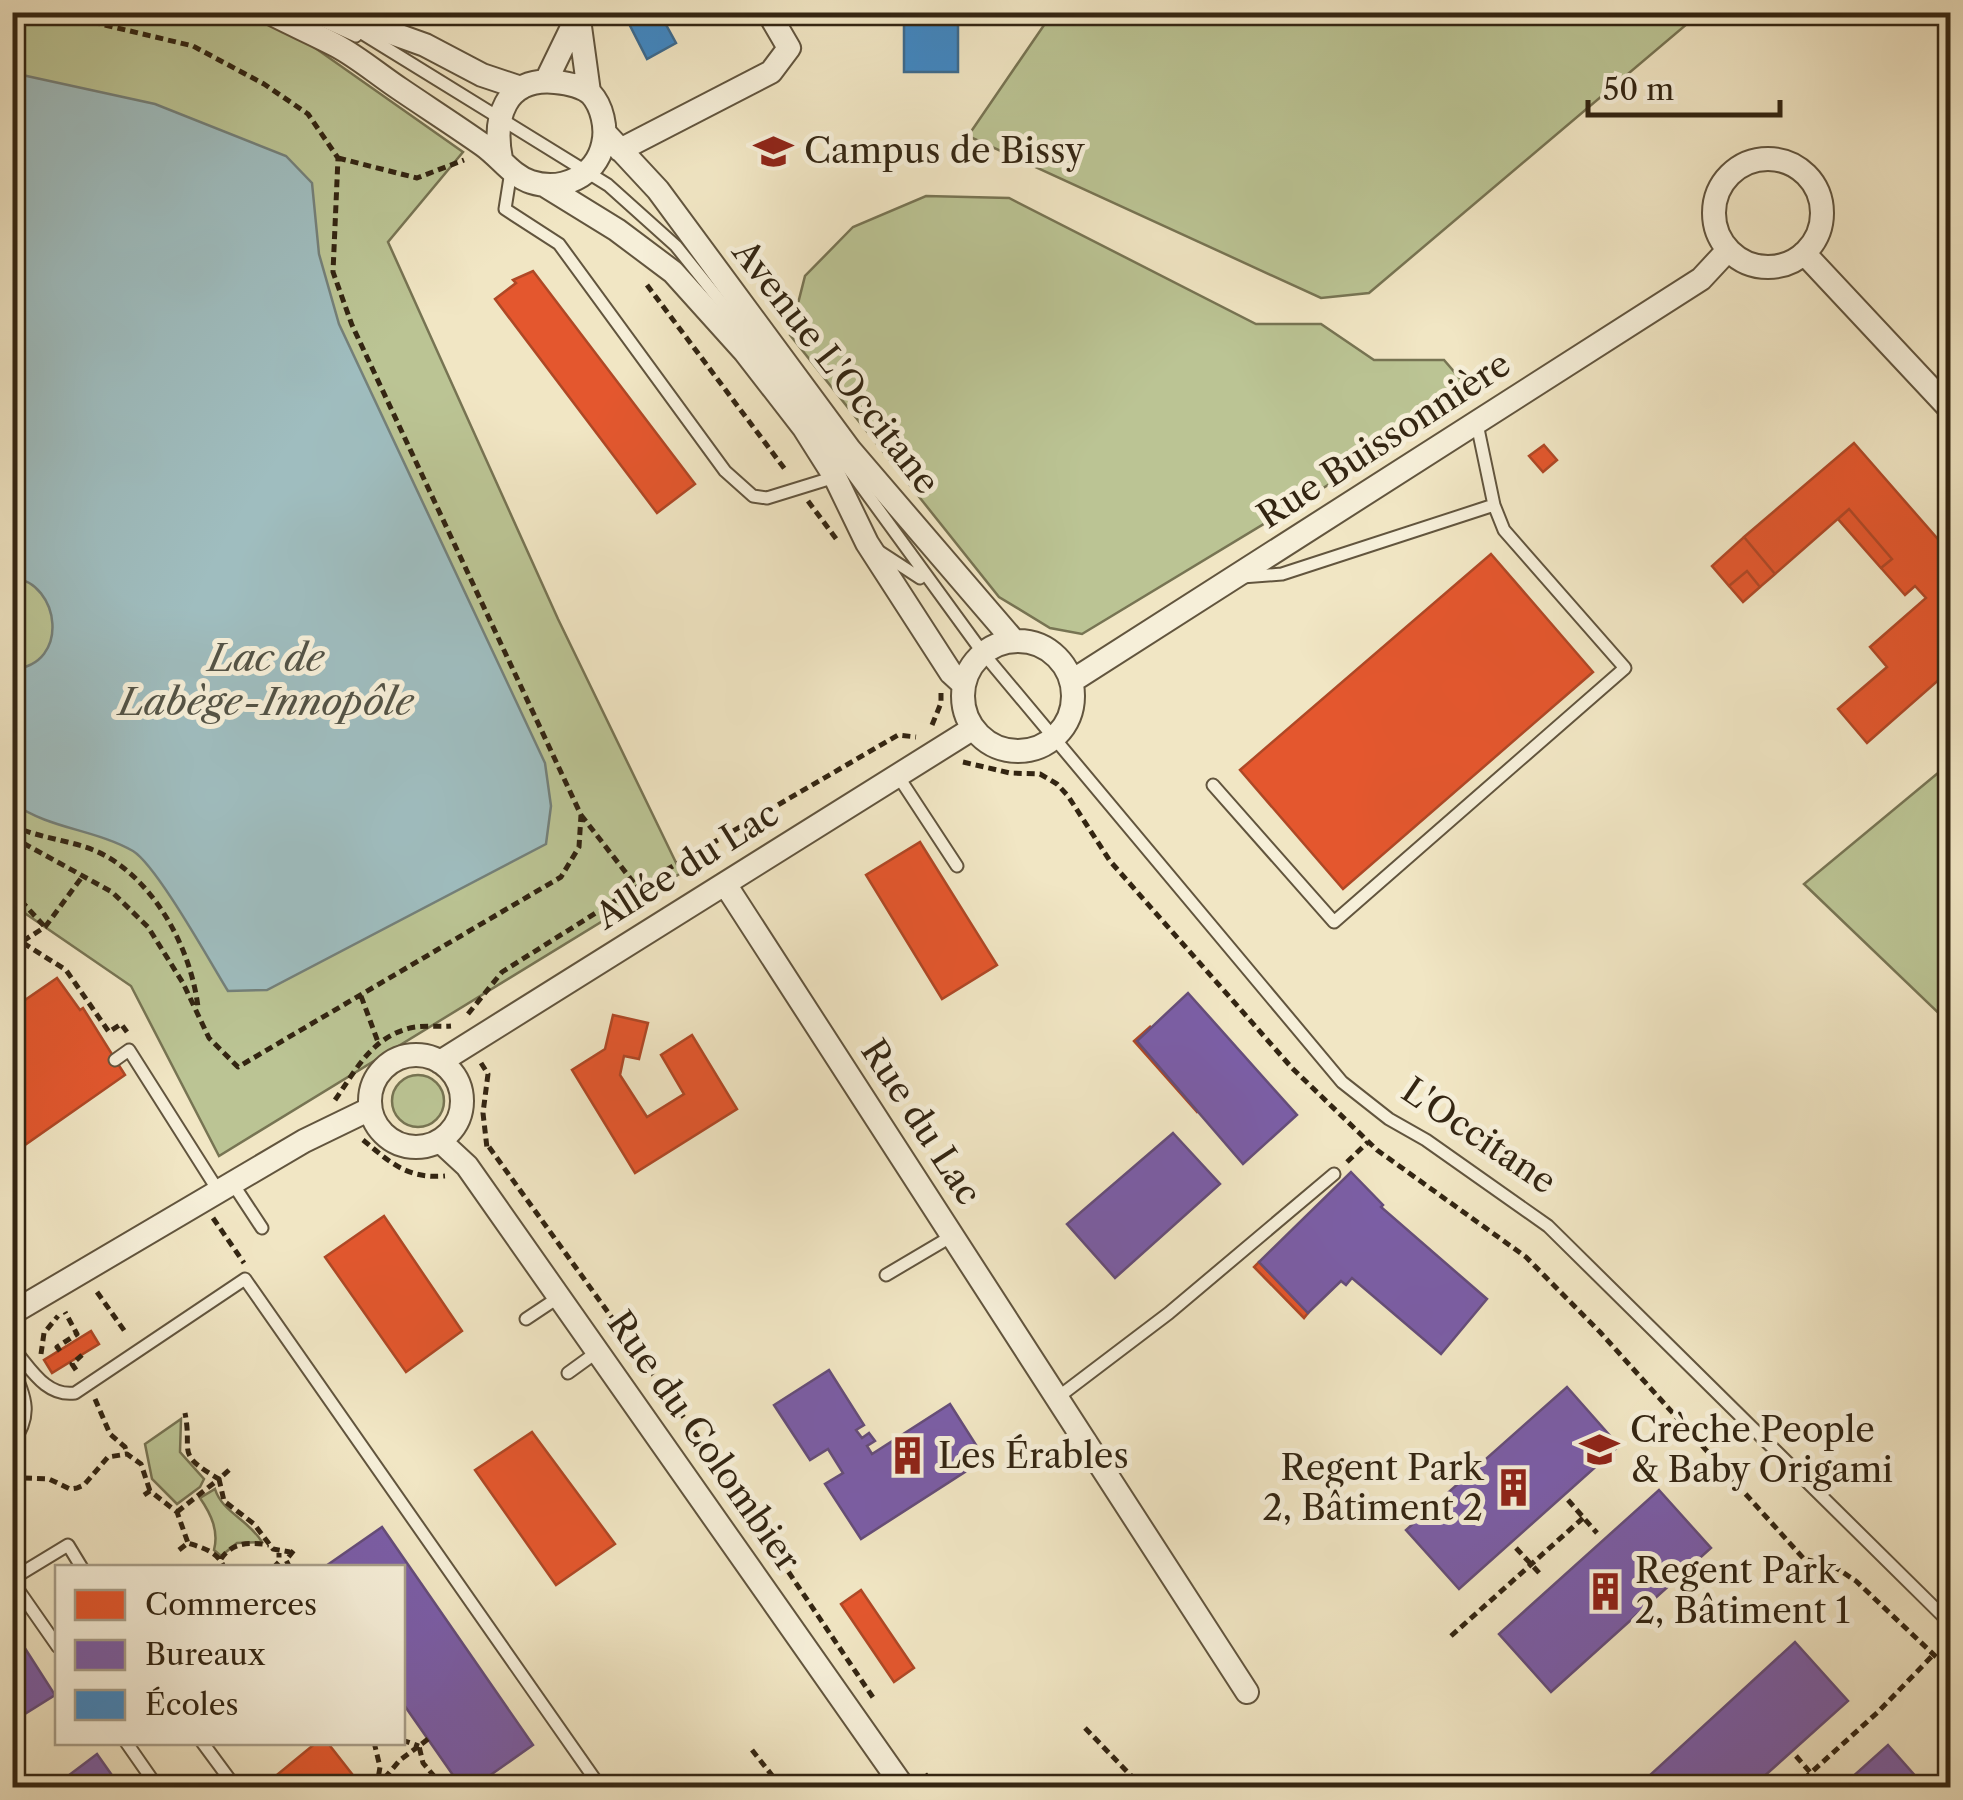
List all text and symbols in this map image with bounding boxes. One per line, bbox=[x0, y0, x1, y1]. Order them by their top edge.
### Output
scale bar bbox=[1588, 55, 1780, 117]
text: 50 m bbox=[1603, 71, 1674, 108]
place label: Campus de Bissy bbox=[804, 129, 1085, 172]
school or university icon: Campus de Bissy bbox=[753, 130, 795, 172]
street label: Avenue L'Occitane bbox=[723, 230, 949, 502]
street label: Rue Buissonnière bbox=[1249, 342, 1518, 537]
water label: Lac de Labège-Innopôle bbox=[115, 634, 415, 725]
street label: Allée du Lac bbox=[587, 791, 786, 938]
street label: Rue du Lac bbox=[852, 1031, 991, 1212]
street label: L'Occitane bbox=[1394, 1068, 1564, 1203]
street label: Rue du Colombier bbox=[599, 1303, 810, 1579]
place label: Crèche People & Baby Origami bbox=[1630, 1408, 1893, 1491]
school or university icon: Crèche People & Baby Origami bbox=[1579, 1429, 1621, 1471]
place label: Les Érables bbox=[938, 1434, 1129, 1477]
building icon: Les Érables bbox=[887, 1435, 929, 1477]
place label: Regent Park 2, Bâtiment 2 bbox=[1263, 1446, 1485, 1529]
building icon: Regent Park 2, Bâtiment 2 bbox=[1492, 1467, 1534, 1509]
place label: Regent Park 2, Bâtiment 1 bbox=[1635, 1549, 1850, 1632]
legend bbox=[55, 1565, 405, 1745]
building icon: Regent Park 2, Bâtiment 1 bbox=[1584, 1570, 1626, 1612]
text: Commerces bbox=[145, 1586, 317, 1623]
text: Bureaux bbox=[145, 1636, 266, 1673]
text: Écoles bbox=[145, 1686, 239, 1723]

